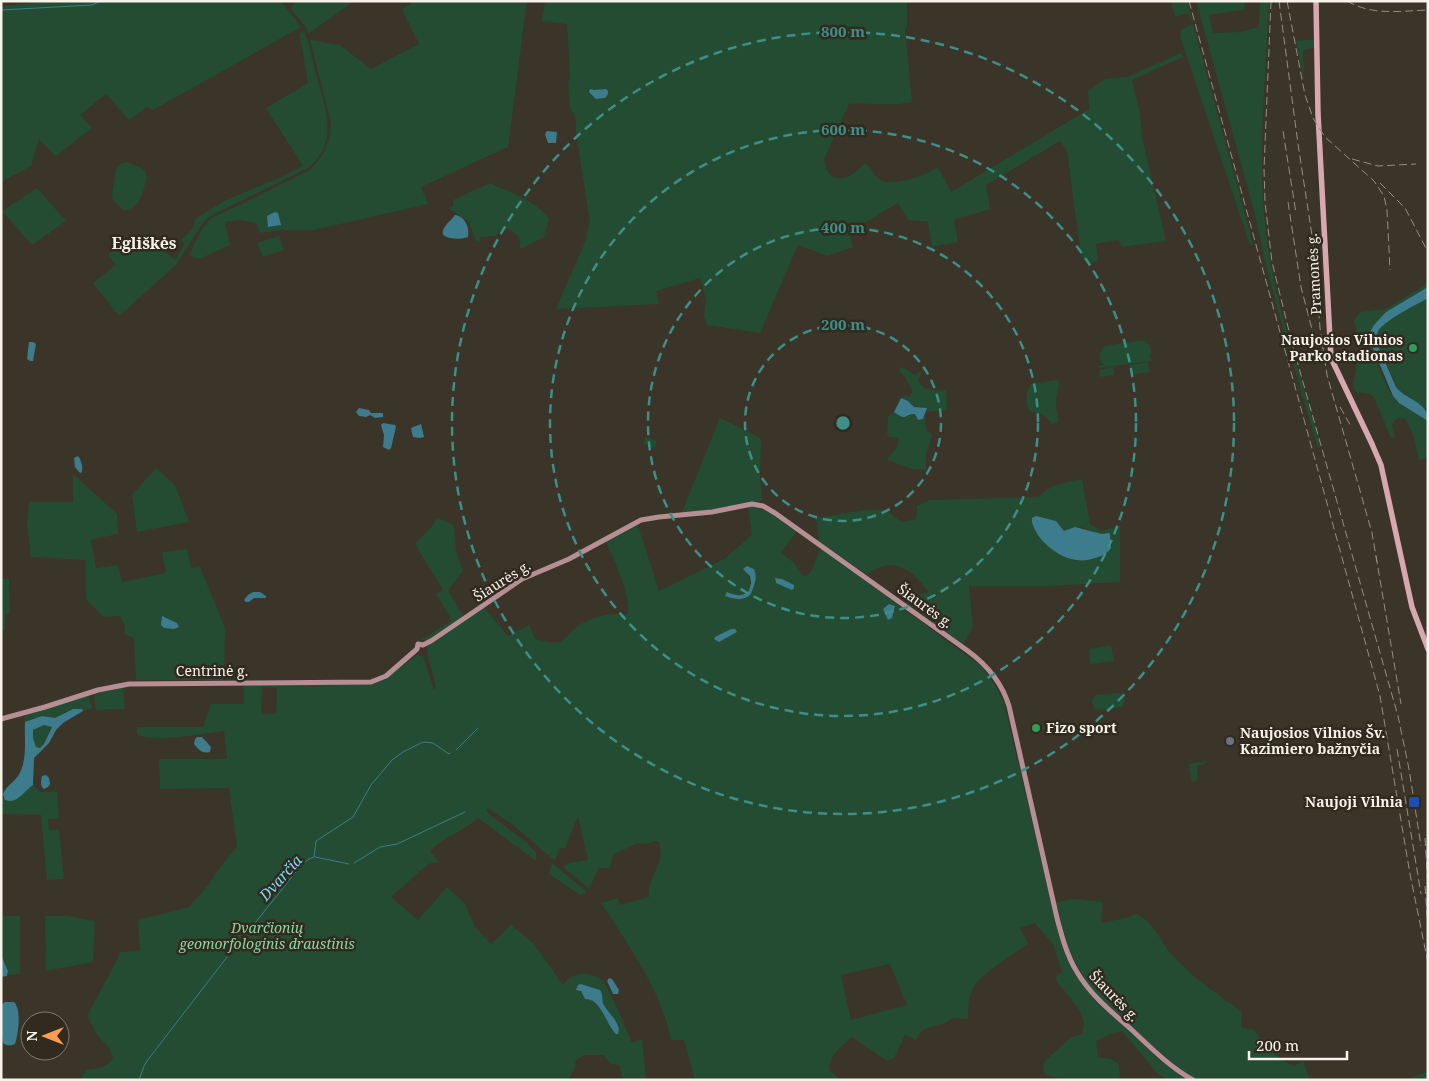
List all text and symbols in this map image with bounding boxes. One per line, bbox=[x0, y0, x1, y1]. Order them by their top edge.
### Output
text: 800 m bbox=[821, 21, 865, 41]
text: 600 m bbox=[821, 119, 865, 139]
text: 400 m bbox=[821, 217, 865, 237]
district label: Egliškės bbox=[111, 232, 177, 254]
street label: Pramonės g. bbox=[1302, 233, 1325, 315]
text: 200 m bbox=[821, 314, 865, 334]
place label: Naujosios Vilnios Parko stadionas bbox=[1281, 330, 1403, 365]
marker: Naujosios Vilnios Parko stadionas bbox=[1407, 342, 1419, 354]
centre of rings bbox=[834, 414, 852, 432]
street label: Šiaurės g. bbox=[470, 556, 534, 606]
street label: Šiaurės g. bbox=[894, 579, 957, 632]
street label: Centrinė g. bbox=[176, 661, 248, 680]
place label: Fizo sport bbox=[1046, 718, 1117, 737]
marker: Fizo sport bbox=[1030, 722, 1042, 734]
place label: Naujosios Vilnios Šv. Kazimiero bažnyčia bbox=[1240, 723, 1385, 758]
marker: Naujosios Vilnios Šv. Kazimiero bažnyčia bbox=[1224, 735, 1236, 747]
place label: Naujoji Vilnia bbox=[1305, 792, 1403, 811]
marker: Naujoji Vilnia bbox=[1407, 795, 1421, 809]
water label: Dvarčia bbox=[254, 850, 306, 905]
park label: Dvarčionių geomorfologinis draustinis bbox=[178, 918, 355, 953]
street label: Šiaurės g. bbox=[1085, 966, 1143, 1025]
north arrow bbox=[20, 1011, 70, 1061]
scale bar bbox=[1249, 1028, 1346, 1060]
text: N bbox=[22, 1030, 41, 1042]
text: 200 m bbox=[1256, 1035, 1299, 1055]

